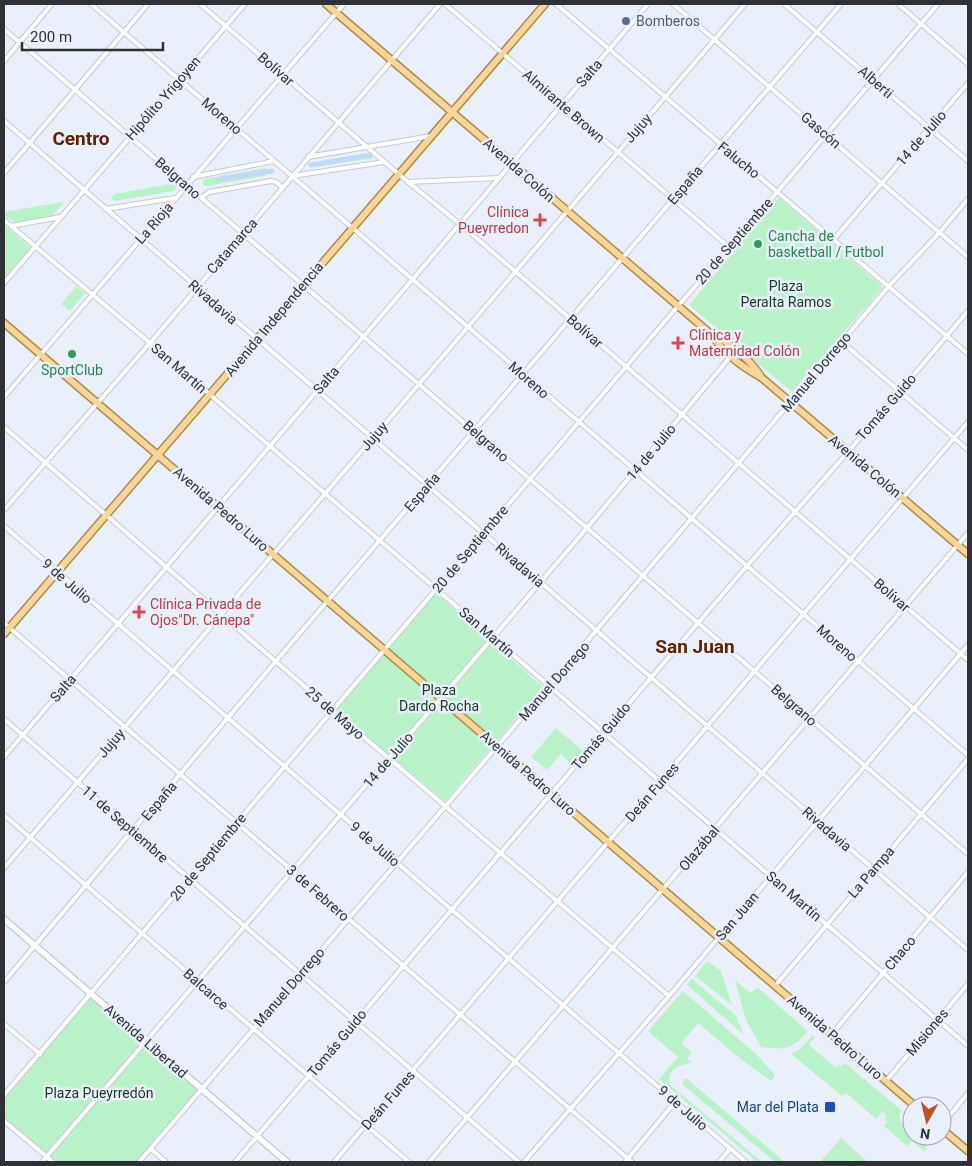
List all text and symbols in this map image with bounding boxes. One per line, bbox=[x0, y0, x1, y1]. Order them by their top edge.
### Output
place label: Bomberos bbox=[636, 13, 700, 29]
marker: Bomberos bbox=[620, 15, 632, 27]
scale bar bbox=[22, 20, 164, 52]
text: 200 m bbox=[30, 28, 72, 46]
street label: Bolívar bbox=[255, 49, 298, 89]
street label: Hipólito Yrigoyen bbox=[122, 53, 204, 143]
street label: Salta bbox=[573, 56, 605, 90]
street label: Alberti bbox=[855, 63, 897, 101]
street label: Almirante Brown bbox=[520, 66, 608, 146]
street label: Moreno bbox=[199, 94, 245, 138]
street label: 14 de Julio bbox=[893, 107, 949, 169]
street label: Gascón bbox=[798, 108, 844, 152]
street label: Jujuy bbox=[621, 110, 655, 146]
district label: Centro bbox=[52, 127, 110, 150]
street label: Avenida Colón bbox=[480, 135, 558, 205]
street label: Falucho bbox=[715, 138, 763, 182]
street label: Belgrano bbox=[152, 154, 204, 202]
street label: España bbox=[664, 162, 706, 208]
street label: 20 de Septiembre bbox=[692, 195, 776, 287]
street label: La Rioja bbox=[132, 199, 176, 247]
place label: Clínica Pueyrredon bbox=[458, 204, 529, 236]
marker: Clínica Pueyrredon bbox=[533, 213, 547, 227]
street label: Catamarca bbox=[204, 215, 260, 277]
place label: Cancha de basketball / Futbol bbox=[768, 228, 884, 260]
marker: Cancha de basketball / Futbol bbox=[752, 238, 764, 250]
street label: Avenida Independencia bbox=[221, 259, 327, 379]
street label: Rivadavia bbox=[185, 276, 241, 328]
park label: Plaza Peralta Ramos bbox=[740, 278, 832, 310]
street label: Bolívar bbox=[564, 311, 607, 351]
place label: Clínica y Maternidad Colón bbox=[689, 327, 800, 359]
street label: Manuel Dorrego bbox=[778, 329, 854, 415]
marker: Clínica y Maternidad Colón bbox=[671, 336, 685, 350]
street label: San Martín bbox=[148, 340, 210, 396]
marker: SportClub bbox=[66, 348, 78, 360]
street label: Moreno bbox=[506, 358, 552, 402]
place label: SportClub bbox=[41, 362, 103, 378]
street label: Salta bbox=[310, 363, 342, 397]
street label: Tomás Guido bbox=[853, 371, 919, 443]
street label: Belgrano bbox=[460, 417, 512, 465]
street label: Jujuy bbox=[357, 418, 391, 454]
street label: 14 de Julio bbox=[623, 421, 679, 483]
street label: Avenida Colón bbox=[826, 431, 904, 501]
street label: Avenida Pedro Luro bbox=[170, 463, 272, 555]
street label: España bbox=[401, 469, 443, 515]
street label: 20 de Septiembre bbox=[429, 502, 511, 596]
street label: Rivadavia bbox=[492, 539, 548, 591]
street label: 9 de Julio bbox=[39, 555, 95, 607]
street label: Bolívar bbox=[871, 575, 914, 615]
place label: Clínica Privada de Ojos"Dr. Cánepa" bbox=[150, 596, 261, 628]
street label: San Martín bbox=[456, 604, 518, 660]
marker: Clínica Privada de Ojos"Dr. Cánepa" bbox=[132, 605, 146, 619]
street label: Moreno bbox=[814, 621, 860, 665]
district label: San Juan bbox=[655, 635, 735, 658]
street label: Manuel Dorrego bbox=[515, 638, 593, 724]
street label: Salta bbox=[47, 671, 79, 705]
street label: Belgrano bbox=[768, 681, 820, 729]
park label: Plaza Dardo Rocha bbox=[399, 682, 479, 714]
street label: 25 de Mayo bbox=[302, 683, 368, 743]
street label: Tomás Guido bbox=[568, 699, 634, 773]
street label: Jujuy bbox=[94, 725, 128, 761]
street label: Avenida Pedro Luro bbox=[477, 727, 579, 819]
street label: 14 de Julio bbox=[360, 729, 416, 791]
street label: Deán Funes bbox=[622, 759, 682, 825]
street label: España bbox=[138, 778, 180, 824]
street label: 11 de Septiembre bbox=[79, 782, 171, 866]
street label: Rivadavia bbox=[799, 803, 855, 855]
street label: 20 de Septiembre bbox=[167, 810, 249, 904]
street label: 9 de Julio bbox=[347, 818, 403, 870]
street label: Olazábal bbox=[675, 822, 723, 874]
street label: La Pampa bbox=[844, 843, 898, 901]
street label: 3 de Febrero bbox=[283, 861, 353, 925]
street label: San Martín bbox=[763, 868, 825, 924]
street label: San Juan bbox=[712, 889, 762, 943]
street label: Chaco bbox=[881, 933, 919, 973]
street label: Manuel Dorrego bbox=[250, 944, 328, 1030]
street label: Balcarce bbox=[180, 965, 232, 1013]
street label: Avenida Pedro Luro bbox=[784, 991, 886, 1083]
street label: Avenida Libertad bbox=[101, 1001, 191, 1081]
street label: Misiones bbox=[903, 1005, 951, 1059]
street label: Tomás Guido bbox=[304, 1006, 370, 1080]
street label: Deán Funes bbox=[358, 1067, 418, 1133]
street label: 9 de Julio bbox=[655, 1082, 711, 1134]
park label: Plaza Pueyrredón bbox=[45, 1085, 153, 1101]
north arrow bbox=[902, 1096, 952, 1146]
place label: Mar del Plata bbox=[737, 1099, 819, 1115]
marker: Mar del Plata bbox=[823, 1100, 837, 1114]
text: N bbox=[919, 1125, 931, 1142]

